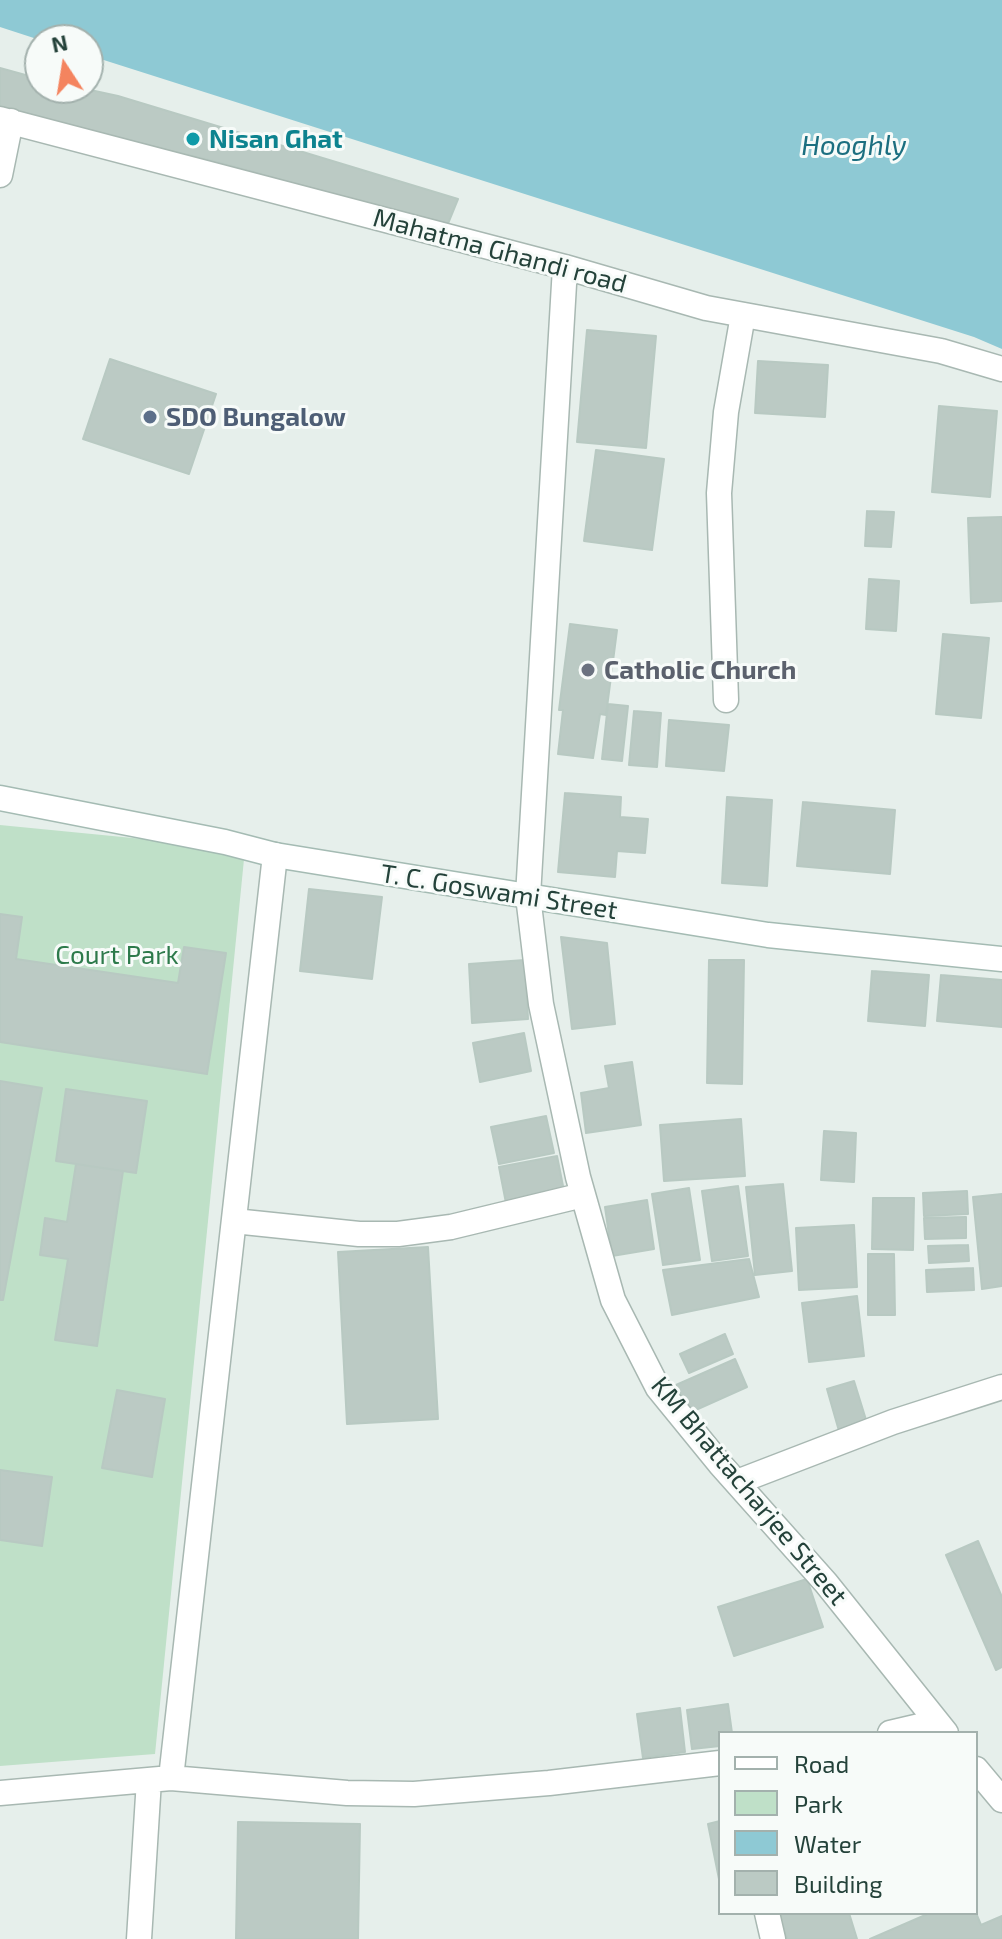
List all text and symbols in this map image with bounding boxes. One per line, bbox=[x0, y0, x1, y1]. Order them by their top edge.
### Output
north arrow bbox=[24, 24, 104, 104]
text: N bbox=[49, 28, 70, 57]
place label: Nisan Ghat bbox=[209, 123, 343, 155]
water label: Hooghly bbox=[801, 129, 907, 163]
marker: Nisan Ghat bbox=[184, 130, 202, 148]
street label: Mahatma Ghandi road bbox=[370, 202, 630, 300]
place label: SDO Bungalow bbox=[166, 401, 346, 433]
marker: SDO Bungalow bbox=[141, 408, 159, 426]
place label: Catholic Church bbox=[604, 654, 796, 686]
marker: Catholic Church bbox=[579, 661, 597, 679]
street label: T. C. Goswami Street bbox=[378, 858, 620, 926]
park label: Court Park bbox=[55, 939, 179, 971]
street label: KM Bhattacharjee Street bbox=[644, 1370, 854, 1612]
legend bbox=[718, 1731, 978, 1915]
text: Road bbox=[794, 1749, 849, 1778]
text: Park bbox=[794, 1789, 843, 1818]
text: Water bbox=[794, 1829, 861, 1858]
text: Building bbox=[794, 1869, 883, 1898]

